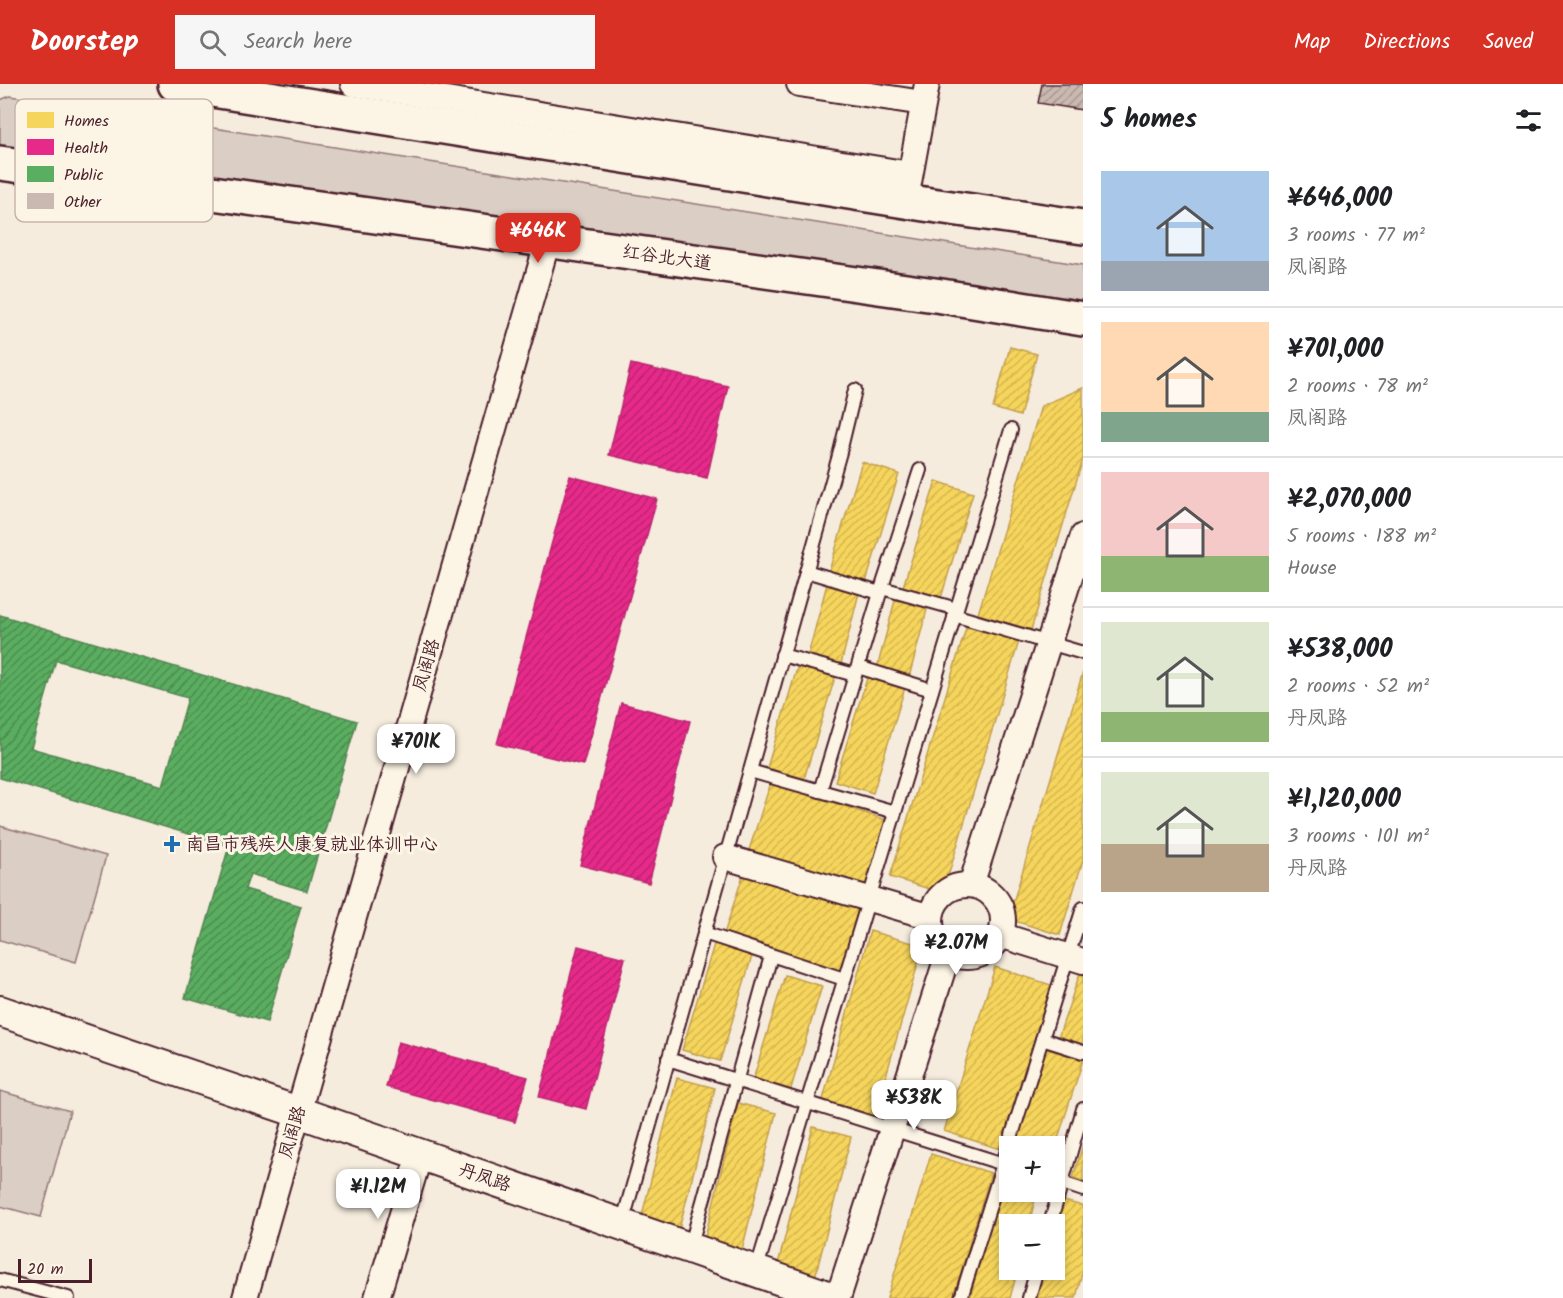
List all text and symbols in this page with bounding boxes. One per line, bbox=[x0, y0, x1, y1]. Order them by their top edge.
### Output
search box bbox=[175, 15, 595, 69]
text: Doorstep bbox=[30, 20, 139, 65]
text: Search here bbox=[244, 25, 352, 60]
icon: search bbox=[196, 26, 229, 59]
text: Map bbox=[1294, 26, 1330, 59]
text: Directions bbox=[1363, 26, 1450, 59]
text: Saved bbox=[1483, 26, 1533, 59]
legend bbox=[15, 99, 213, 222]
text: 5 homes bbox=[1101, 99, 1197, 141]
icon: filters bbox=[1512, 104, 1545, 137]
text: Homes bbox=[64, 109, 109, 134]
text: Health bbox=[64, 136, 108, 161]
text: Public bbox=[64, 163, 104, 188]
text: ¥646,000 bbox=[1287, 178, 1392, 220]
text: Other bbox=[64, 190, 103, 215]
icon: home bbox=[1149, 195, 1221, 267]
pin: ¥646K bbox=[496, 213, 580, 264]
text: ¥646K bbox=[510, 216, 566, 248]
text: 3 rooms · 77 m² bbox=[1287, 220, 1425, 252]
street label: 红谷北大道 bbox=[620, 238, 713, 279]
text: 凤阁路 bbox=[1287, 252, 1347, 284]
text: ¥701,000 bbox=[1287, 329, 1383, 371]
icon: home bbox=[1149, 346, 1221, 418]
text: 2 rooms · 78 m² bbox=[1287, 371, 1428, 403]
text: 凤阁路 bbox=[1287, 403, 1347, 435]
text: ¥2,070,000 bbox=[1287, 479, 1411, 521]
icon: home bbox=[1149, 496, 1221, 568]
text: 5 rooms · 188 m² bbox=[1287, 521, 1436, 553]
text: House bbox=[1287, 553, 1337, 585]
text: ¥538,000 bbox=[1287, 629, 1393, 671]
street label: 凤阁路 bbox=[406, 635, 449, 695]
icon: home bbox=[1149, 646, 1221, 718]
text: 2 rooms · 52 m² bbox=[1287, 671, 1429, 703]
text: 丹凤路 bbox=[1287, 703, 1347, 735]
pin: ¥701K bbox=[374, 724, 458, 775]
text: ¥701K bbox=[391, 727, 441, 759]
text: ¥1,120,000 bbox=[1287, 779, 1401, 821]
icon: home bbox=[1149, 796, 1221, 868]
text: 3 rooms · 101 m² bbox=[1287, 821, 1429, 853]
place label: 南昌市残疾人康复就业体训中心 bbox=[186, 831, 438, 860]
marker: 南昌市残疾人康复就业体训中心 bbox=[163, 835, 181, 853]
text: 丹凤路 bbox=[1287, 853, 1347, 885]
pin: ¥2.07M bbox=[907, 925, 1005, 976]
text: ¥2.07M bbox=[924, 928, 988, 960]
pin: ¥538K bbox=[872, 1080, 956, 1131]
text: ¥538K bbox=[885, 1083, 943, 1115]
street label: 凤阁路 bbox=[272, 1102, 315, 1162]
map controls bbox=[999, 1136, 1065, 1280]
button: + bbox=[999, 1136, 1065, 1202]
street label: 丹凤路 bbox=[454, 1156, 515, 1201]
pin: ¥1.12M bbox=[329, 1169, 427, 1220]
text: ¥1.12M bbox=[350, 1172, 406, 1204]
button: − bbox=[999, 1214, 1065, 1280]
scale bar bbox=[18, 1256, 92, 1284]
text: 20 m bbox=[27, 1257, 63, 1282]

